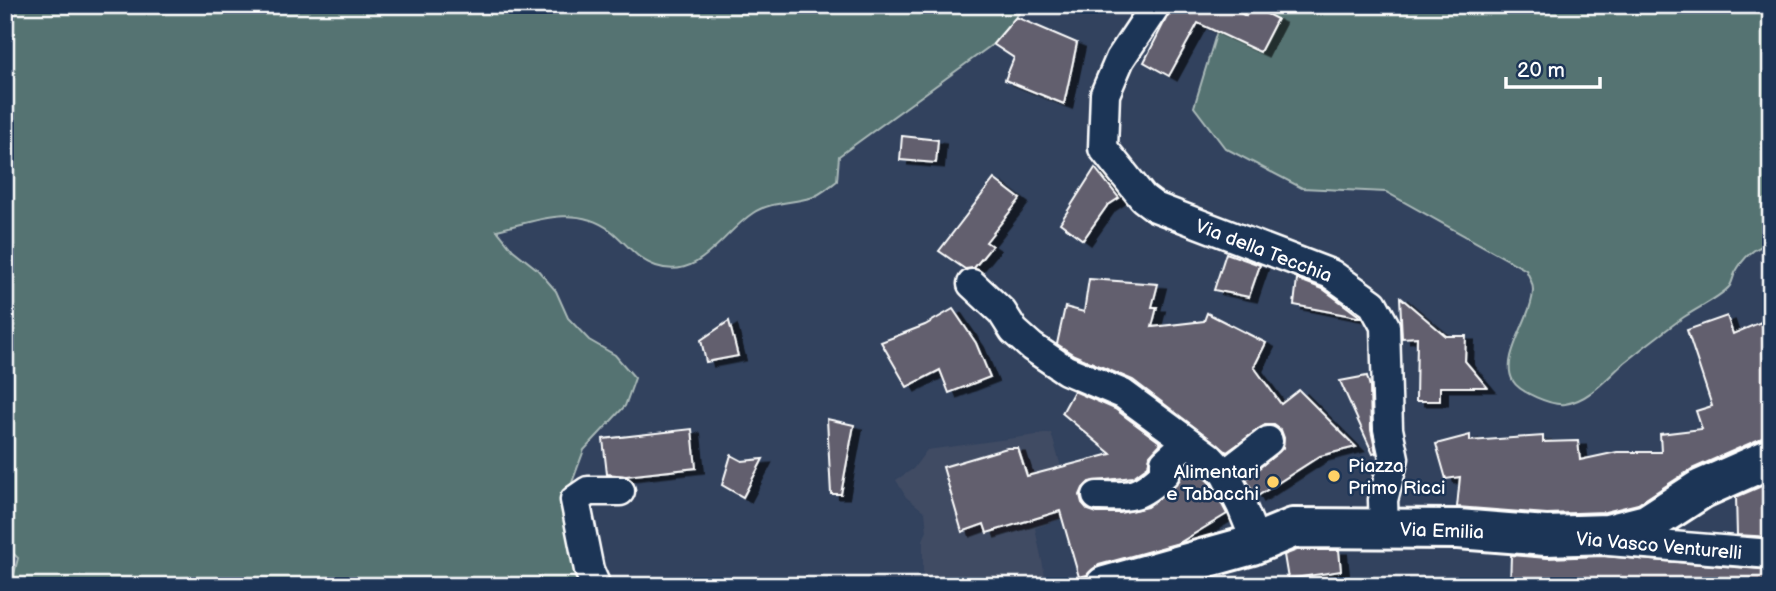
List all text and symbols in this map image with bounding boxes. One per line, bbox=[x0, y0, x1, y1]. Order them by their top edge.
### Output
scale bar bbox=[1506, 46, 1601, 90]
text: 20 m bbox=[1517, 58, 1565, 83]
street label: Via della Tecchia bbox=[1192, 215, 1335, 288]
place label: Piazza Primo Ricci bbox=[1348, 455, 1446, 500]
place label: Alimentari e Tabacchi bbox=[1166, 461, 1259, 506]
marker: Piazza Primo Ricci bbox=[1326, 468, 1342, 484]
marker: Alimentari e Tabacchi bbox=[1265, 474, 1281, 490]
street label: Via Emilia bbox=[1399, 519, 1484, 544]
street label: Via Vasco Venturelli bbox=[1575, 528, 1743, 565]

